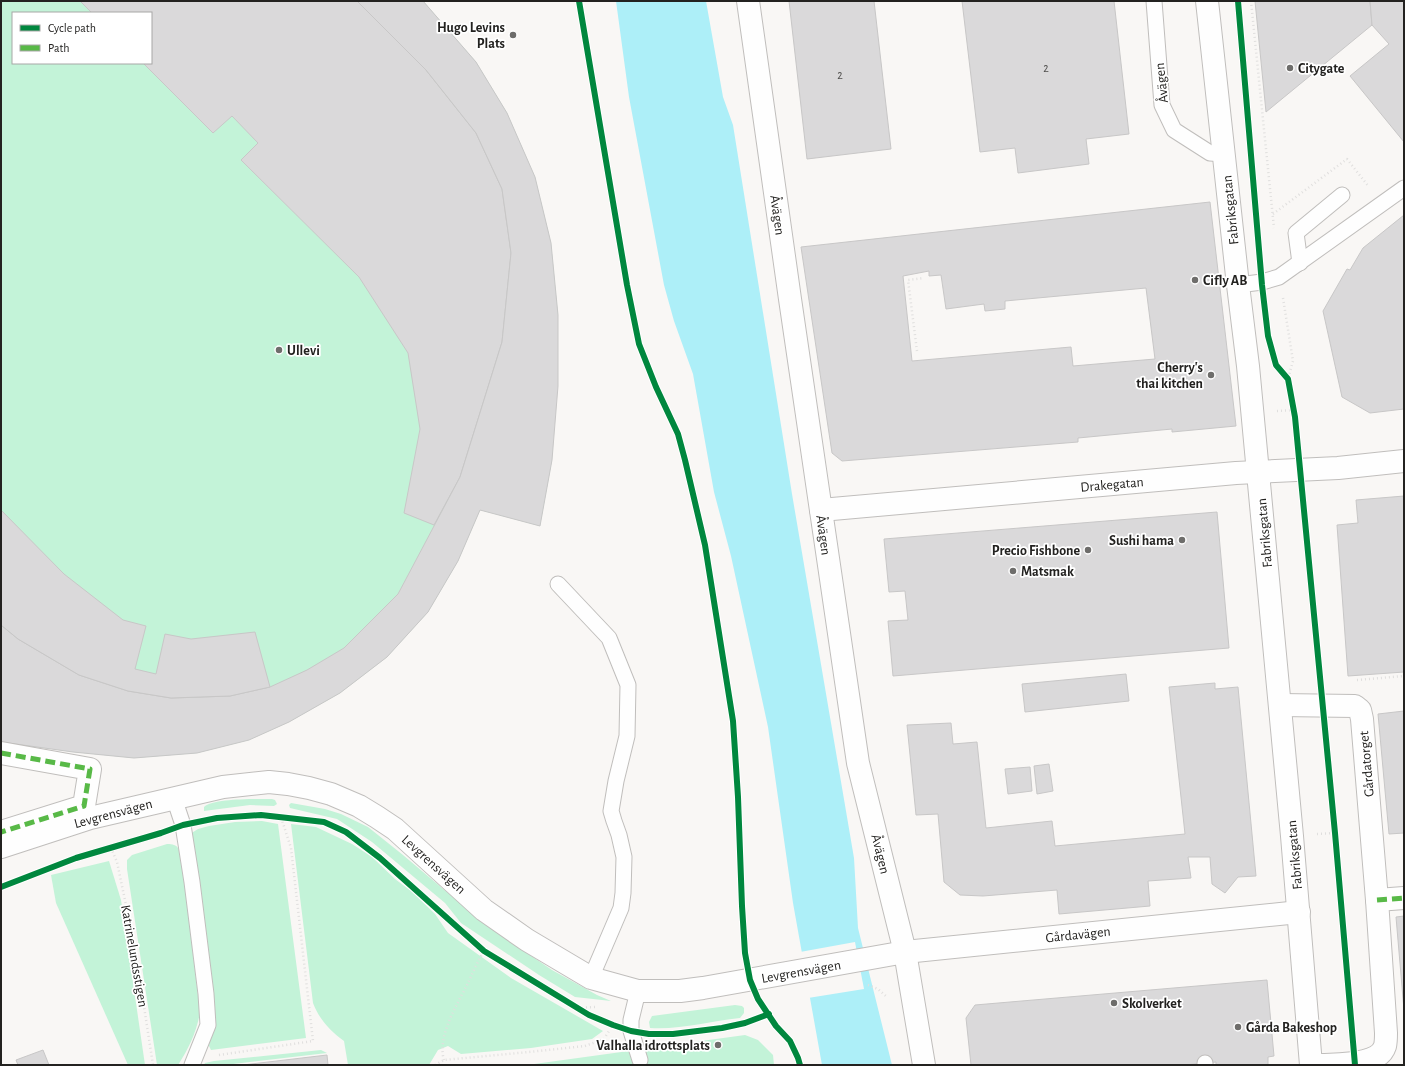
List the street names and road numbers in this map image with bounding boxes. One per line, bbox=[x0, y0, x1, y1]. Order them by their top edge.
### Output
street label: Åvägen bbox=[1151, 62, 1171, 104]
street label: Fabriksgatan bbox=[1220, 174, 1242, 245]
street label: Åvägen bbox=[767, 194, 789, 236]
street label: Drakegatan bbox=[1080, 475, 1144, 495]
street label: Fabriksgatan bbox=[1255, 498, 1275, 568]
street label: Åvägen bbox=[813, 514, 835, 556]
street label: Gårdatorget bbox=[1357, 730, 1377, 797]
street label: Levgrensvägen bbox=[73, 797, 154, 831]
street label: Fabriksgatan bbox=[1285, 820, 1305, 890]
street label: Åvägen bbox=[868, 832, 894, 876]
street label: Levgrensvägen bbox=[399, 833, 468, 897]
street label: Katrinelundsstigen bbox=[118, 904, 150, 1008]
street label: Gårdavägen bbox=[1045, 925, 1111, 945]
street label: Levgrensvägen bbox=[760, 958, 842, 986]

